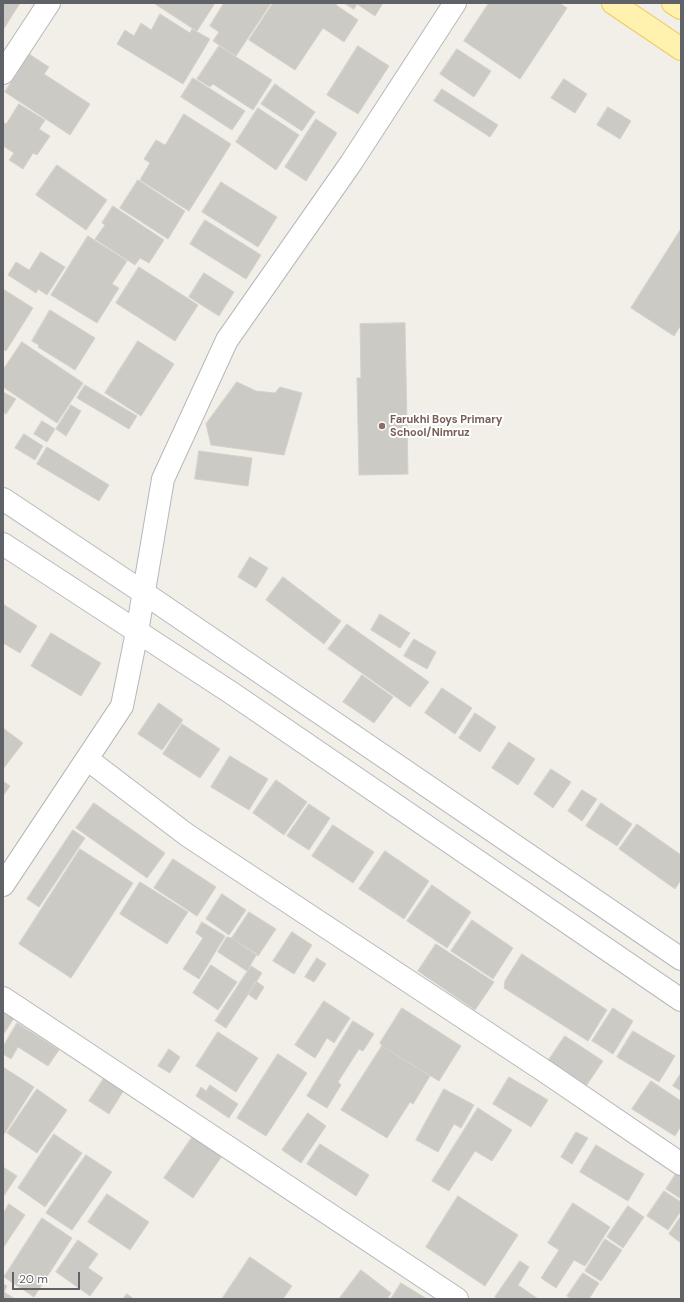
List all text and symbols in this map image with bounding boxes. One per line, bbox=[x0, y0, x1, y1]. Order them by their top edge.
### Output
place label: Farukhi Boys Primary School/Nimruz bbox=[390, 413, 502, 439]
marker: Farukhi Boys Primary School/Nimruz bbox=[377, 421, 387, 431]
scale bar bbox=[14, 1264, 82, 1290]
text: 20 m bbox=[19, 1271, 48, 1287]

